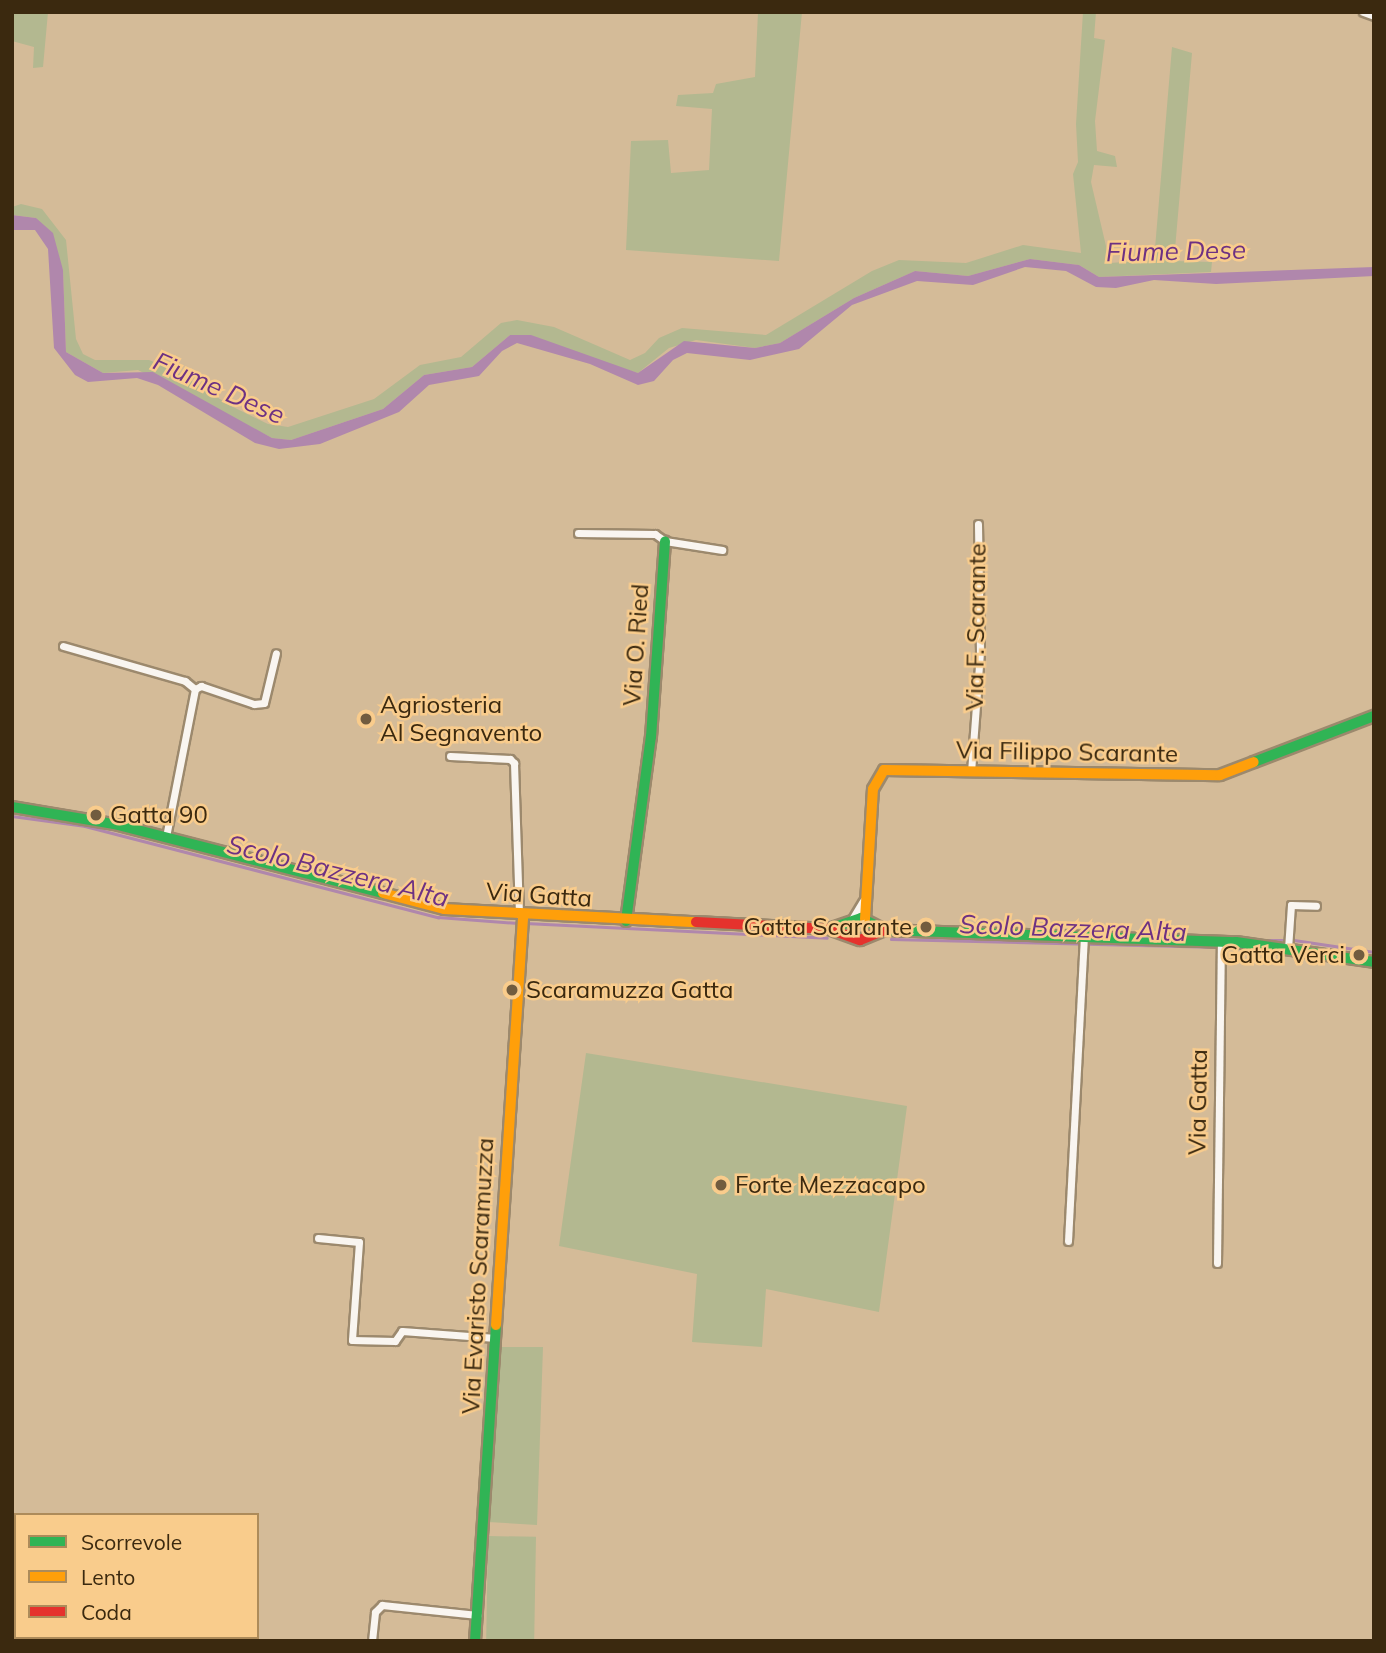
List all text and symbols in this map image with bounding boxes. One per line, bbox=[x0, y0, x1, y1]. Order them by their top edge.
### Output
water label: Fiume Dese bbox=[1106, 234, 1246, 268]
water label: Fiume Dese bbox=[149, 345, 289, 431]
street label: Via F. Scarante bbox=[960, 543, 992, 711]
street label: Via O. Ried bbox=[617, 583, 655, 707]
place label: Agriosteria Al Segnavento bbox=[380, 691, 542, 747]
marker: Agriosteria Al Segnavento bbox=[358, 711, 374, 727]
street label: Via Filippo Scarante bbox=[956, 736, 1178, 768]
place label: Gatta 90 bbox=[110, 801, 208, 829]
marker: Gatta 90 bbox=[88, 807, 104, 823]
water label: Scolo Bazzera Alta bbox=[224, 828, 452, 914]
street label: Via Gatta bbox=[485, 877, 593, 913]
water label: Scolo Bazzera Alta bbox=[959, 908, 1187, 948]
place label: Gatta Scarante bbox=[743, 913, 912, 941]
marker: Gatta Scarante bbox=[918, 919, 934, 935]
place label: Gatta Verci bbox=[1221, 941, 1345, 969]
marker: Gatta Verci bbox=[1351, 947, 1367, 963]
place label: Scaramuzza Gatta bbox=[526, 976, 733, 1004]
marker: Scaramuzza Gatta bbox=[504, 982, 520, 998]
street label: Via Gatta bbox=[1183, 1049, 1213, 1155]
street label: Via Evaristo Scaramuzza bbox=[456, 1137, 500, 1415]
place label: Forte Mezzacapo bbox=[735, 1171, 926, 1199]
marker: Forte Mezzacapo bbox=[713, 1177, 729, 1193]
legend bbox=[14, 1513, 259, 1639]
text: Scorrevole bbox=[81, 1529, 182, 1555]
text: Lento bbox=[81, 1564, 135, 1590]
text: Coda bbox=[81, 1599, 132, 1625]

